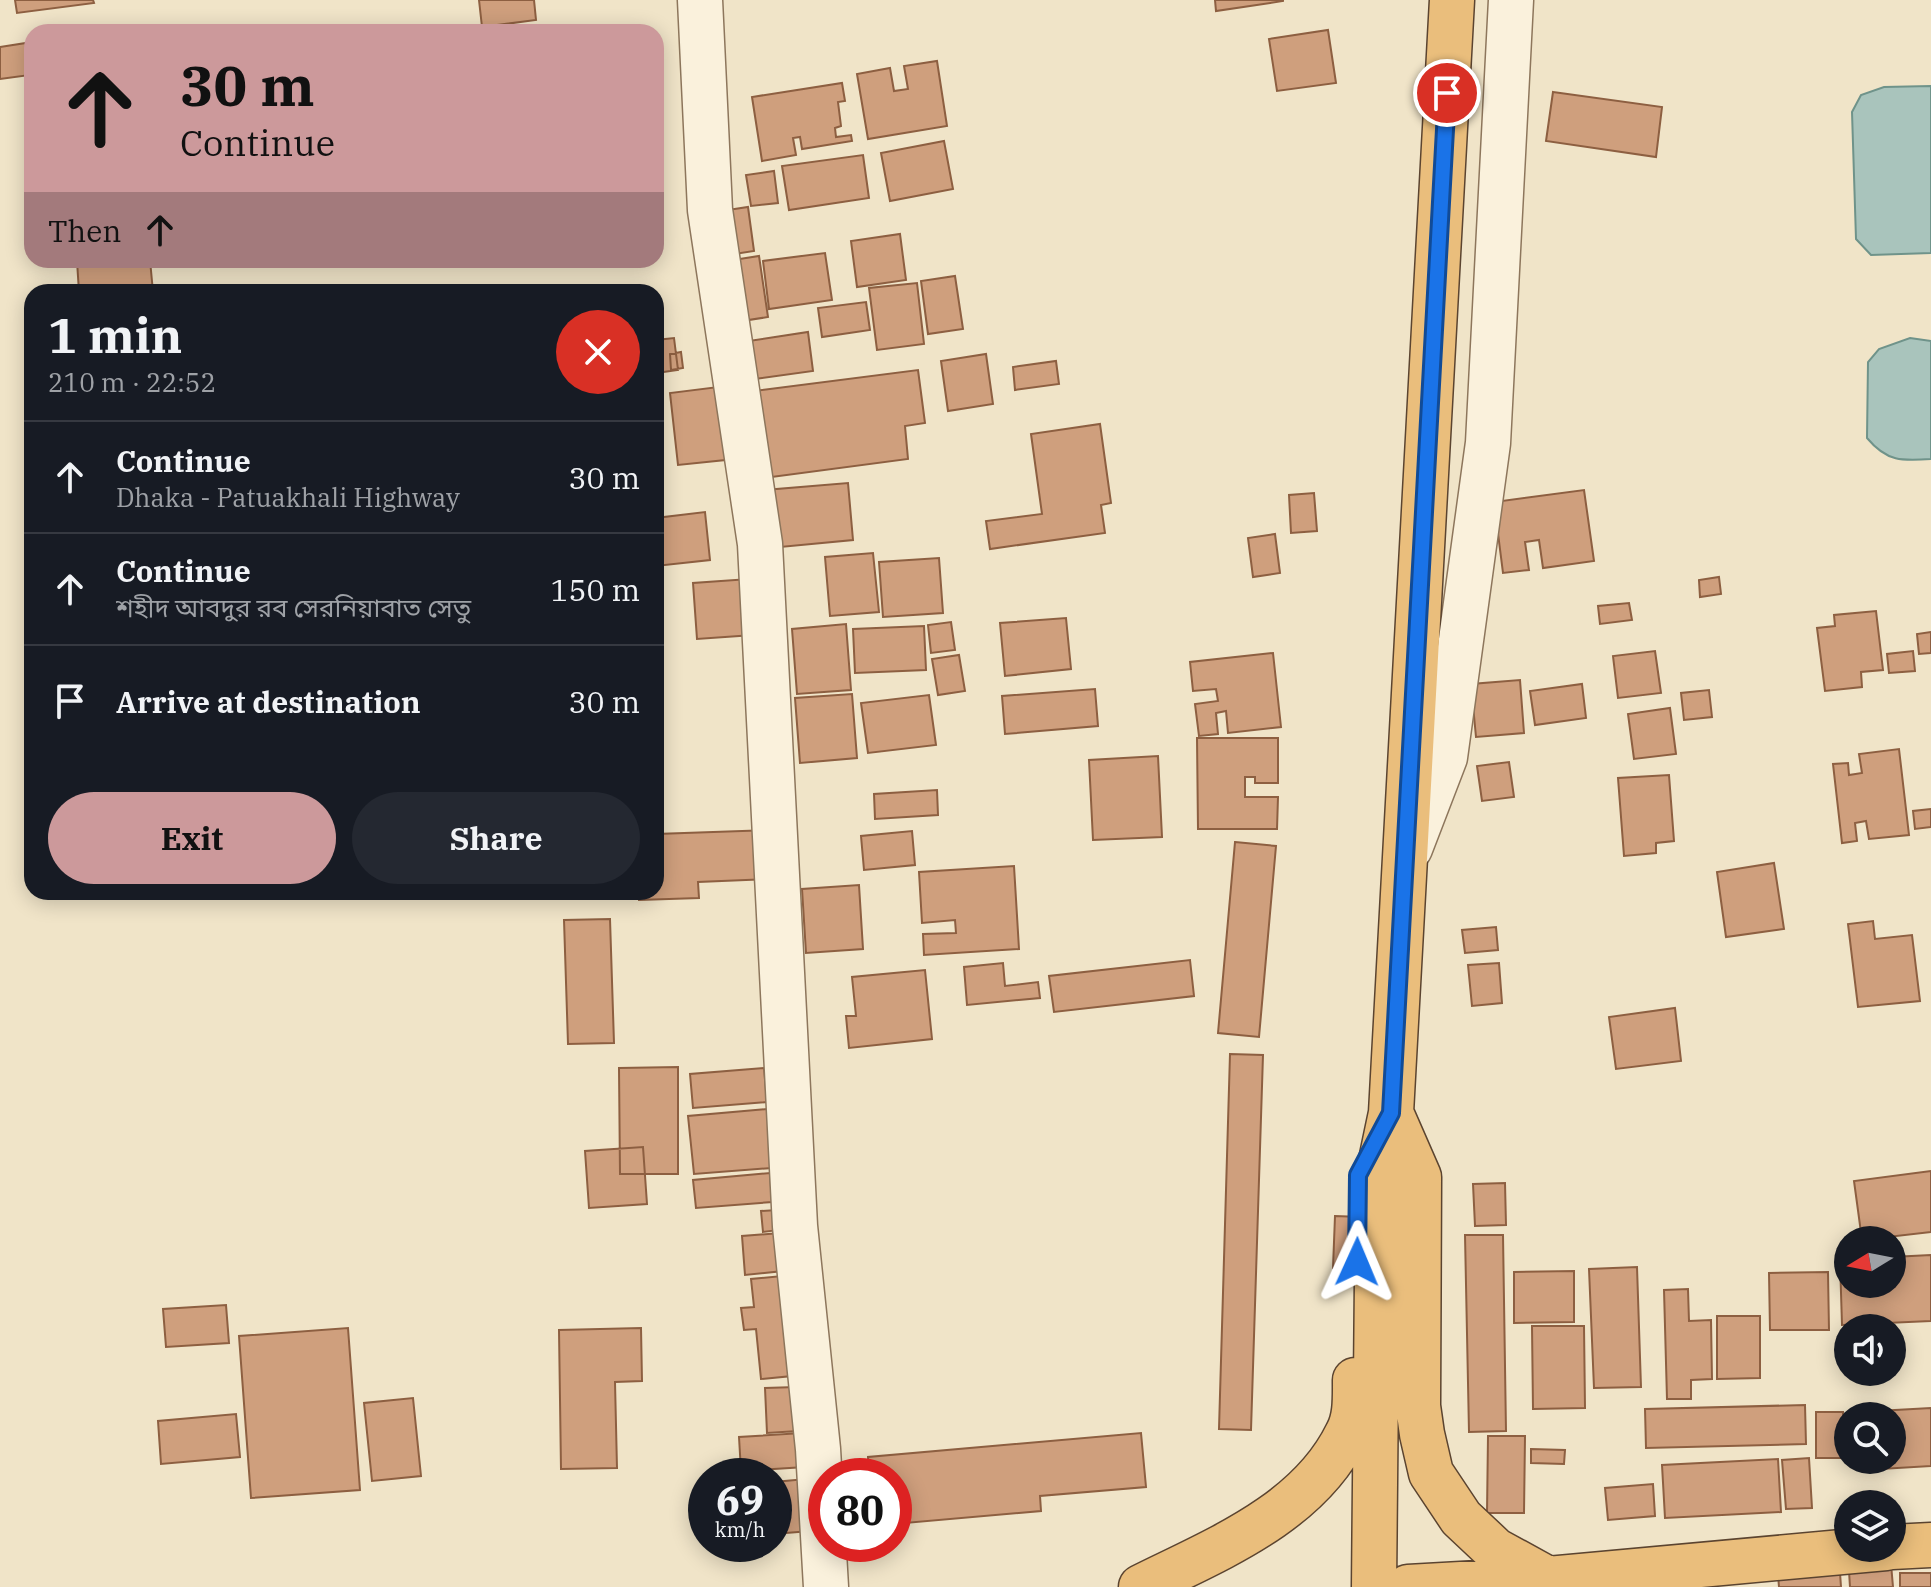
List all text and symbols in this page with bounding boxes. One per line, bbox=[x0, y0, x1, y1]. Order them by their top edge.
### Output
text: 30 m bbox=[180, 49, 315, 121]
icon: ahead bbox=[48, 56, 152, 160]
pin bbox=[1413, 59, 1481, 127]
icon: arrive bbox=[1425, 71, 1469, 115]
text: Continue bbox=[180, 119, 335, 166]
icon: ahead bbox=[138, 208, 182, 252]
text: Then bbox=[48, 211, 122, 250]
text: 1 min bbox=[48, 304, 182, 366]
button: close bbox=[556, 310, 640, 394]
text: 210 m · 22:52 bbox=[48, 365, 216, 399]
text: Continue bbox=[116, 441, 251, 480]
icon: ahead bbox=[48, 455, 92, 499]
text: 30 m bbox=[568, 458, 640, 497]
text: Dhaka - Patuakhali Highway bbox=[116, 480, 460, 514]
text: Continue bbox=[116, 551, 251, 590]
icon: ahead bbox=[48, 567, 92, 611]
text: 150 m bbox=[550, 570, 640, 609]
text: শহীদ আবদুর রব সেরনিয়াবাত সেতু bbox=[116, 590, 471, 624]
icon: arrive bbox=[48, 679, 92, 723]
text: Arrive at destination bbox=[116, 682, 421, 721]
text: 30 m bbox=[568, 682, 640, 721]
button: Exit bbox=[48, 792, 336, 884]
button: Share bbox=[352, 792, 640, 884]
position arrow bbox=[1315, 1220, 1399, 1304]
north arrow bbox=[1834, 1226, 1906, 1298]
map controls bbox=[1834, 1226, 1906, 1562]
button: sound bbox=[1834, 1314, 1906, 1386]
button: search bbox=[1834, 1402, 1906, 1474]
speed limit sign: 80 bbox=[808, 1458, 912, 1562]
text: 69 bbox=[716, 1474, 764, 1526]
button: layers bbox=[1834, 1490, 1906, 1562]
text: km/h bbox=[715, 1516, 765, 1543]

